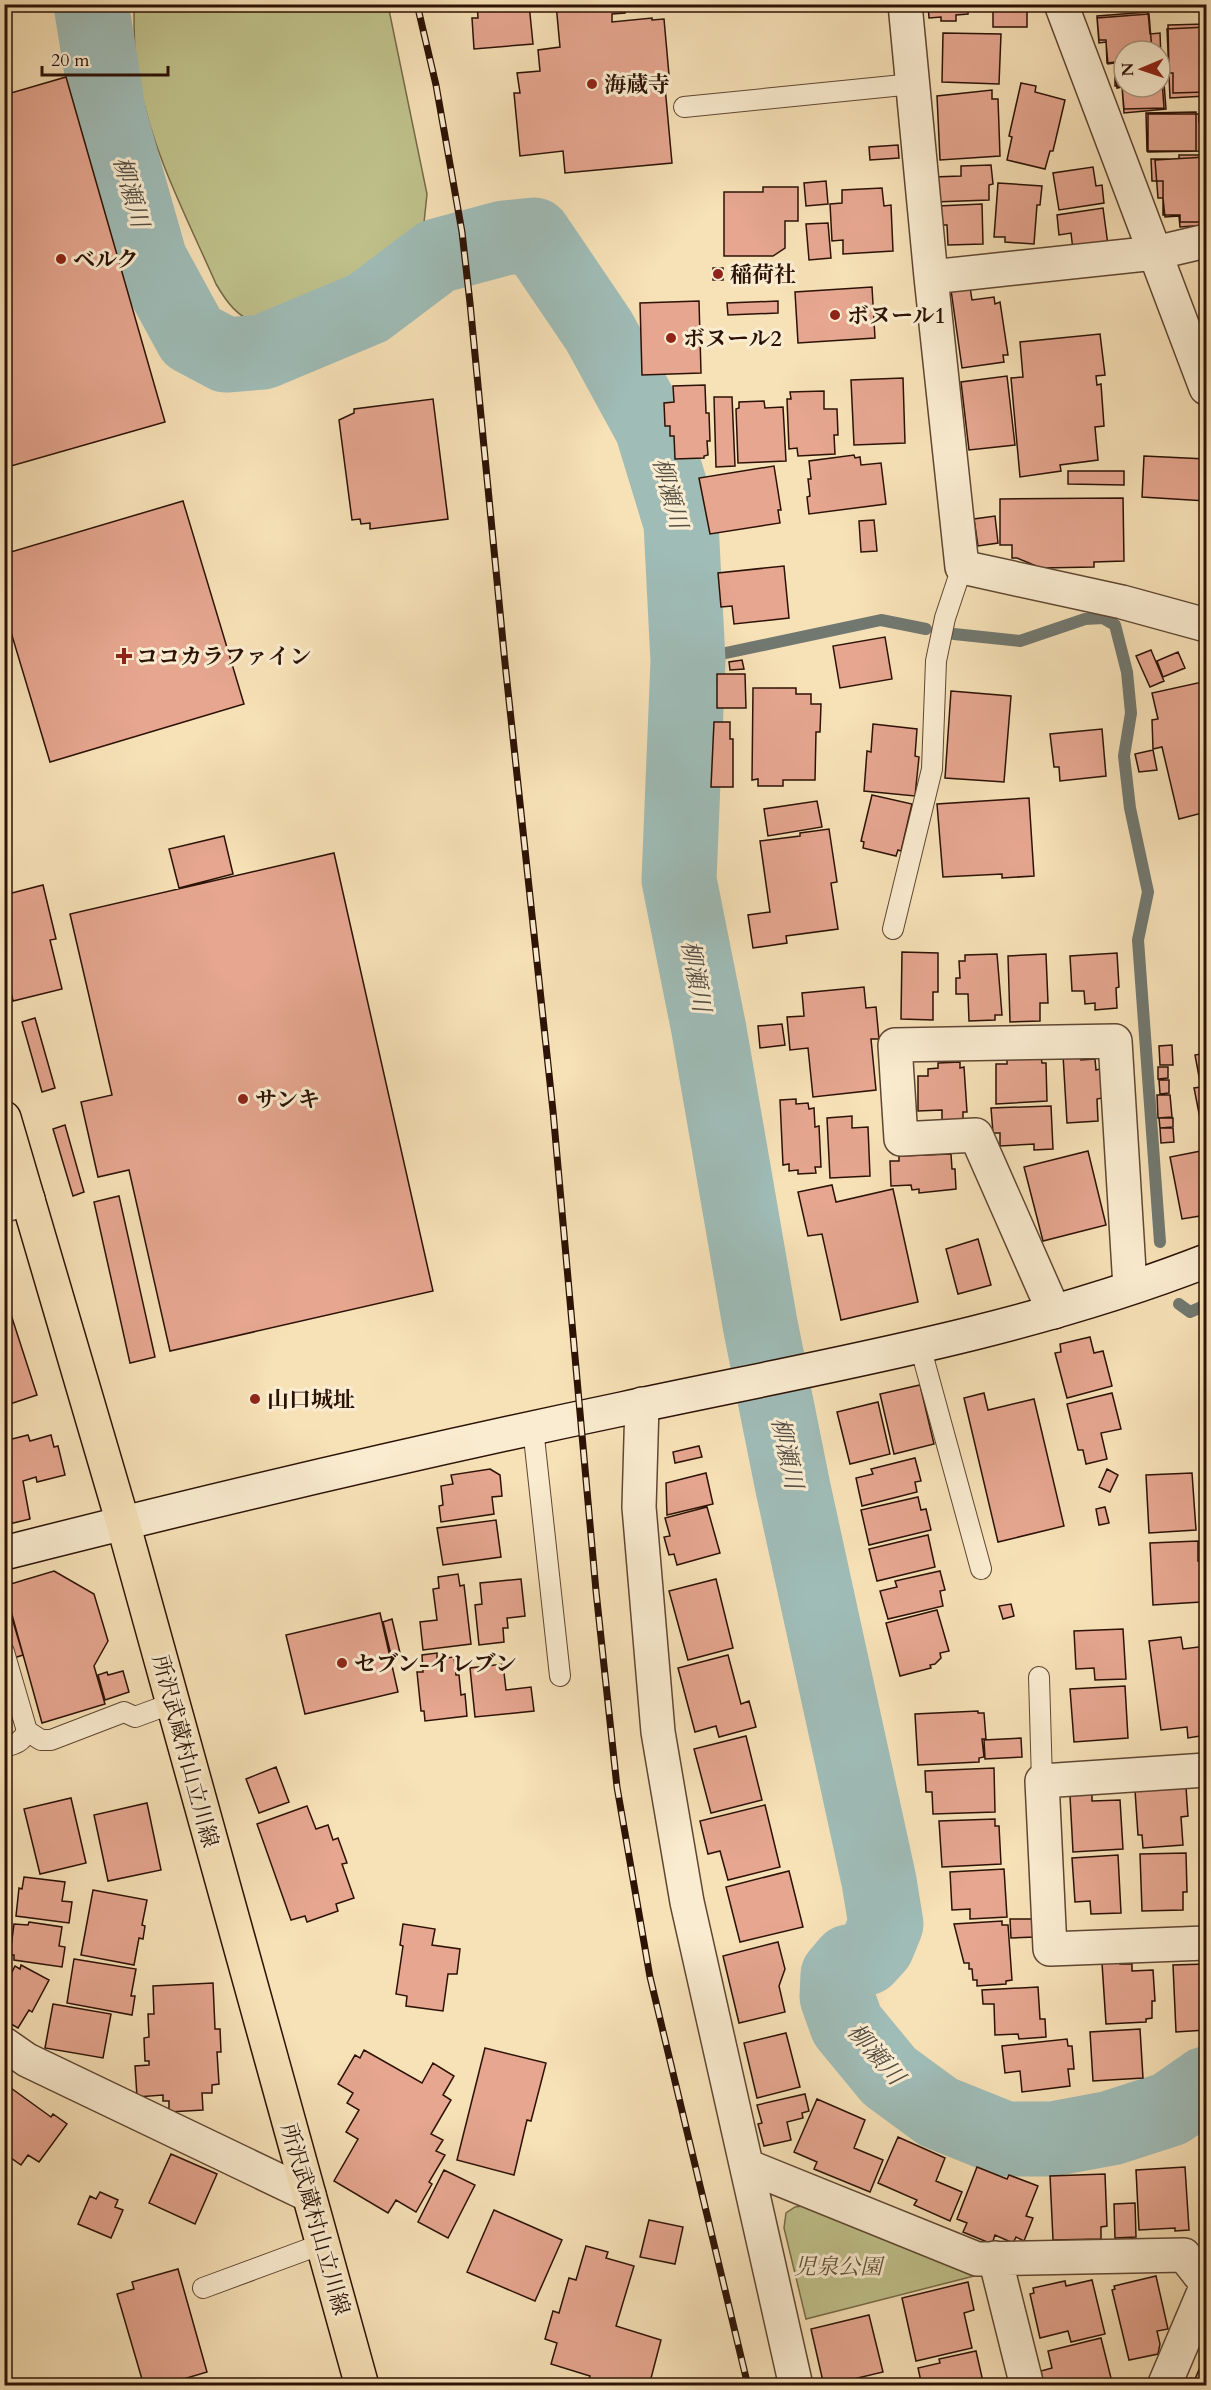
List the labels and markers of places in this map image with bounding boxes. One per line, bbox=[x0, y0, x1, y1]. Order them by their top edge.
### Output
place label: 海蔵寺 bbox=[604, 70, 670, 100]
marker: 海蔵寺 bbox=[585, 77, 599, 91]
place label: ベルク bbox=[73, 245, 139, 275]
marker: ベルク bbox=[54, 252, 68, 266]
place label: 稲荷社 bbox=[730, 260, 796, 290]
marker: 稲荷社 bbox=[711, 267, 725, 281]
place label: ボヌール1 bbox=[847, 301, 946, 331]
marker: ボヌール1 bbox=[828, 308, 842, 322]
place label: ボヌール2 bbox=[683, 324, 782, 354]
marker: ボヌール2 bbox=[664, 331, 678, 345]
place label: ココカラファイン bbox=[136, 642, 312, 672]
marker: ココカラファイン bbox=[117, 649, 131, 663]
place label: サンキ bbox=[255, 1085, 320, 1115]
marker: サンキ bbox=[236, 1092, 250, 1106]
place label: 山口城址 bbox=[267, 1385, 355, 1415]
marker: 山口城址 bbox=[248, 1392, 262, 1406]
place label: セブン-イレブン bbox=[354, 1649, 517, 1679]
marker: セブン-イレブン bbox=[335, 1656, 349, 1670]

